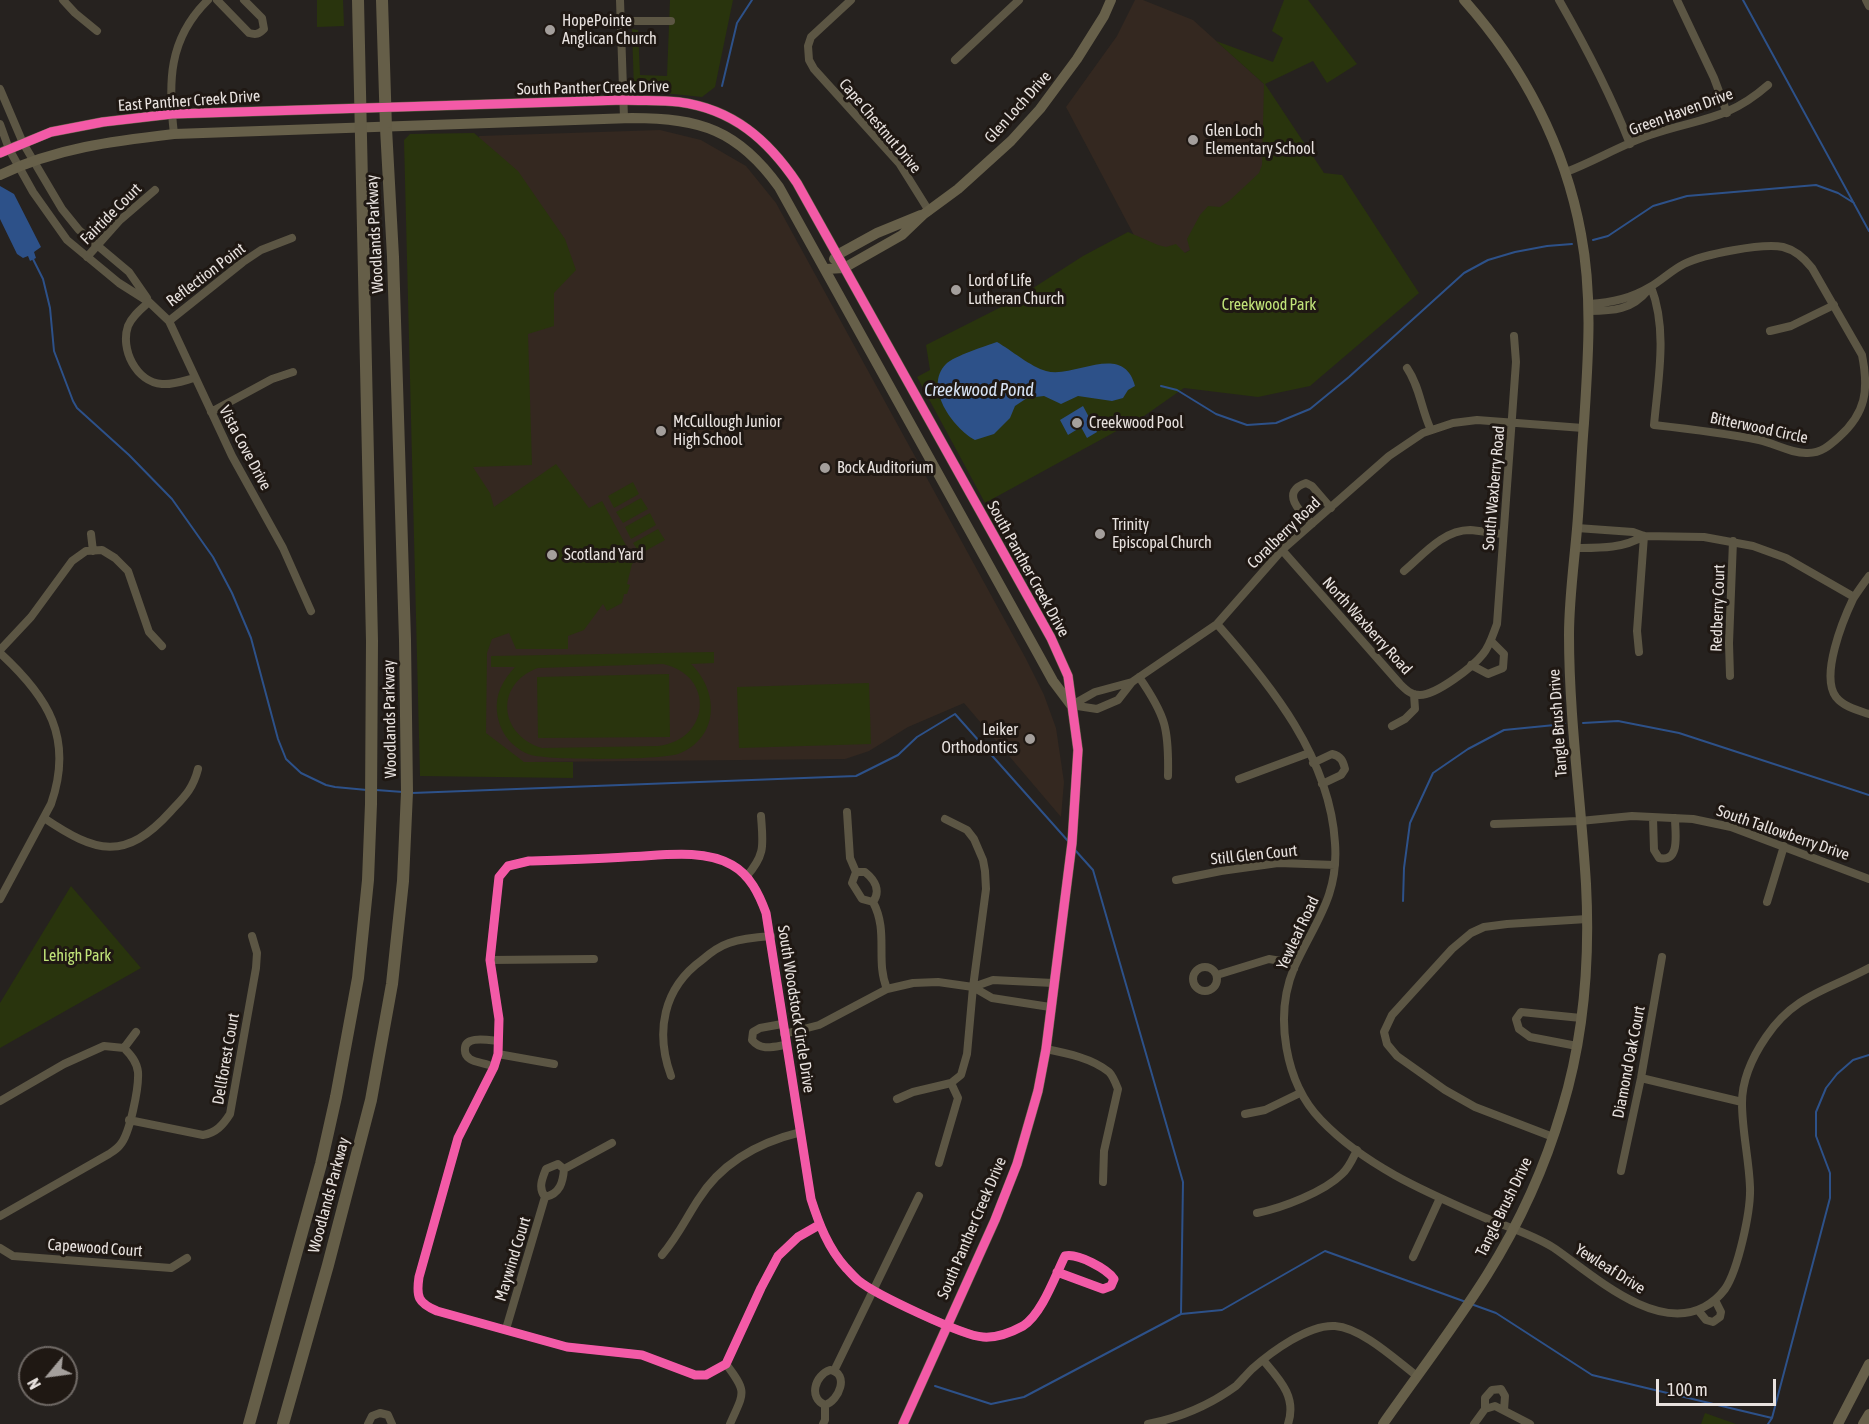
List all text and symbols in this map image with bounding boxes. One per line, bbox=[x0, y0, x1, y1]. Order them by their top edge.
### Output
place label: HopePointe Anglican Church bbox=[562, 11, 657, 49]
marker: HopePointe Anglican Church bbox=[543, 23, 557, 37]
street label: Glen Loch Drive bbox=[981, 67, 1055, 147]
street label: Cape Chestnut Drive bbox=[835, 75, 925, 177]
street label: South Panther Creek Drive bbox=[517, 77, 669, 99]
street label: Green Haven Drive bbox=[1626, 84, 1736, 140]
street label: East Panther Creek Drive bbox=[117, 86, 261, 116]
place label: Glen Loch Elementary School bbox=[1205, 121, 1315, 159]
marker: Glen Loch Elementary School bbox=[1186, 133, 1200, 147]
street label: Woodlands Parkway bbox=[362, 174, 388, 294]
street label: Fairtide Court bbox=[76, 179, 146, 249]
street label: Reflection Point bbox=[163, 239, 249, 311]
place label: Lord of Life Lutheran Church bbox=[968, 271, 1064, 309]
marker: Lord of Life Lutheran Church bbox=[949, 283, 963, 297]
park label: Creekwood Park bbox=[1222, 295, 1316, 315]
water label: Creekwood Pond bbox=[924, 379, 1034, 401]
street label: Vista Cove Drive bbox=[215, 402, 275, 494]
street label: Bitterwood Circle bbox=[1708, 408, 1810, 448]
place label: McCullough Junior High School bbox=[673, 412, 781, 450]
place label: Creekwood Pool bbox=[1089, 413, 1184, 433]
marker: Creekwood Pool bbox=[1070, 416, 1084, 430]
marker: McCullough Junior High School bbox=[654, 424, 668, 438]
street label: South Waxberry Road bbox=[1479, 425, 1509, 551]
place label: Bock Auditorium bbox=[837, 458, 934, 478]
marker: Bock Auditorium bbox=[818, 461, 832, 475]
street label: Coralberry Road bbox=[1243, 493, 1325, 573]
street label: South Panther Creek Drive bbox=[983, 498, 1073, 640]
place label: Trinity Episcopal Church bbox=[1112, 515, 1212, 553]
marker: Trinity Episcopal Church bbox=[1093, 527, 1107, 541]
place label: Scotland Yard bbox=[564, 545, 644, 565]
marker: Scotland Yard bbox=[545, 548, 559, 562]
street label: Redberry Court bbox=[1707, 564, 1729, 652]
street label: North Waxberry Road bbox=[1318, 573, 1416, 679]
street label: Woodlands Parkway bbox=[379, 659, 401, 779]
street label: Tangle Brush Drive bbox=[1545, 668, 1571, 778]
place label: Leiker Orthodontics bbox=[941, 720, 1018, 758]
marker: Leiker Orthodontics bbox=[1023, 732, 1037, 746]
street label: South Tallowberry Drive bbox=[1714, 801, 1852, 865]
street label: Still Glen Court bbox=[1210, 841, 1298, 869]
street label: Yewleaf Road bbox=[1273, 893, 1323, 973]
street label: South Woodstock Circle Drive bbox=[773, 924, 819, 1094]
park label: Lehigh Park bbox=[43, 946, 111, 966]
street label: Diamond Oak Court bbox=[1609, 1004, 1649, 1120]
street label: Dellforest Court bbox=[208, 1012, 244, 1106]
street label: Woodlands Parkway bbox=[304, 1135, 354, 1255]
street label: South Panther Creek Drive bbox=[933, 1154, 1011, 1302]
street label: Tangle Brush Drive bbox=[1472, 1154, 1536, 1260]
street label: Maywind Court bbox=[491, 1215, 535, 1303]
street label: Capewood Court bbox=[47, 1235, 143, 1261]
street label: Yewleaf Drive bbox=[1571, 1240, 1649, 1298]
north arrow bbox=[18, 1346, 78, 1406]
scale bar bbox=[1659, 1367, 1779, 1405]
text: N bbox=[24, 1375, 44, 1392]
text: 100 m bbox=[1667, 1379, 1708, 1400]

